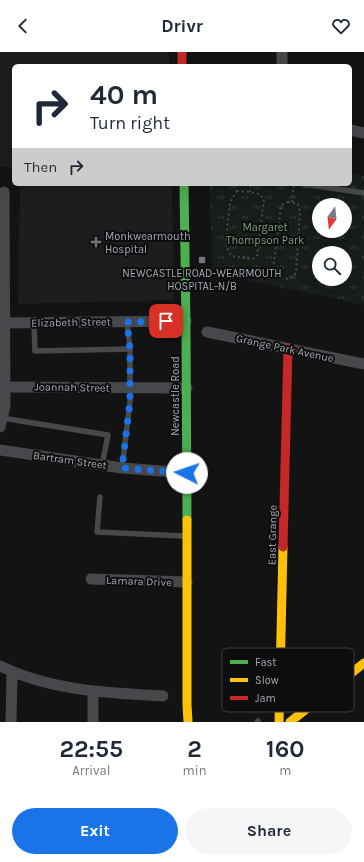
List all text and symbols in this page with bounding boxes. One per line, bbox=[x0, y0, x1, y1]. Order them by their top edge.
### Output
icon: back bbox=[12, 15, 34, 37]
text: Drivr bbox=[161, 15, 203, 37]
icon: heart bbox=[330, 15, 352, 37]
text: 40 m bbox=[90, 78, 158, 111]
icon: right bbox=[24, 80, 76, 132]
text: Turn right bbox=[90, 112, 170, 134]
icon: right bbox=[65, 156, 87, 178]
text: Then bbox=[24, 158, 57, 176]
north arrow bbox=[312, 198, 352, 238]
map controls bbox=[312, 198, 352, 286]
park label: Margaret Thompson Park bbox=[226, 221, 304, 247]
place label: Monkwearmouth Hospital bbox=[105, 230, 191, 256]
marker: Monkwearmouth Hospital bbox=[90, 236, 102, 248]
button: search bbox=[312, 246, 352, 286]
marker: NEWCASTLE ROAD-WEARMOUTH HOSPITAL-N/B bbox=[197, 255, 207, 265]
place label: NEWCASTLE ROAD-WEARMOUTH HOSPITAL-N/B bbox=[122, 267, 282, 293]
pin bbox=[149, 304, 183, 338]
icon: arrive bbox=[155, 310, 177, 332]
street label: Elizabeth Street bbox=[31, 315, 111, 330]
street label: Grange Park Avenue bbox=[235, 332, 335, 365]
street label: Newcastle Road bbox=[169, 356, 182, 436]
street label: Joannah Street bbox=[34, 380, 110, 395]
street label: Bartram Street bbox=[32, 449, 108, 472]
position arrow bbox=[166, 452, 208, 494]
street label: East Grange bbox=[265, 504, 280, 565]
street label: Lamara Drive bbox=[106, 574, 172, 589]
legend bbox=[222, 648, 354, 712]
text: Fast bbox=[255, 656, 276, 669]
text: Slow bbox=[255, 674, 279, 687]
text: Jam bbox=[255, 692, 276, 705]
text: 22:55 bbox=[60, 735, 123, 763]
text: 2 bbox=[187, 735, 202, 763]
text: 160 bbox=[266, 735, 304, 763]
text: Arrival bbox=[72, 763, 110, 778]
text: min bbox=[183, 763, 207, 778]
text: m bbox=[279, 763, 291, 778]
button: Exit bbox=[12, 808, 178, 854]
button: Share bbox=[186, 808, 352, 854]

